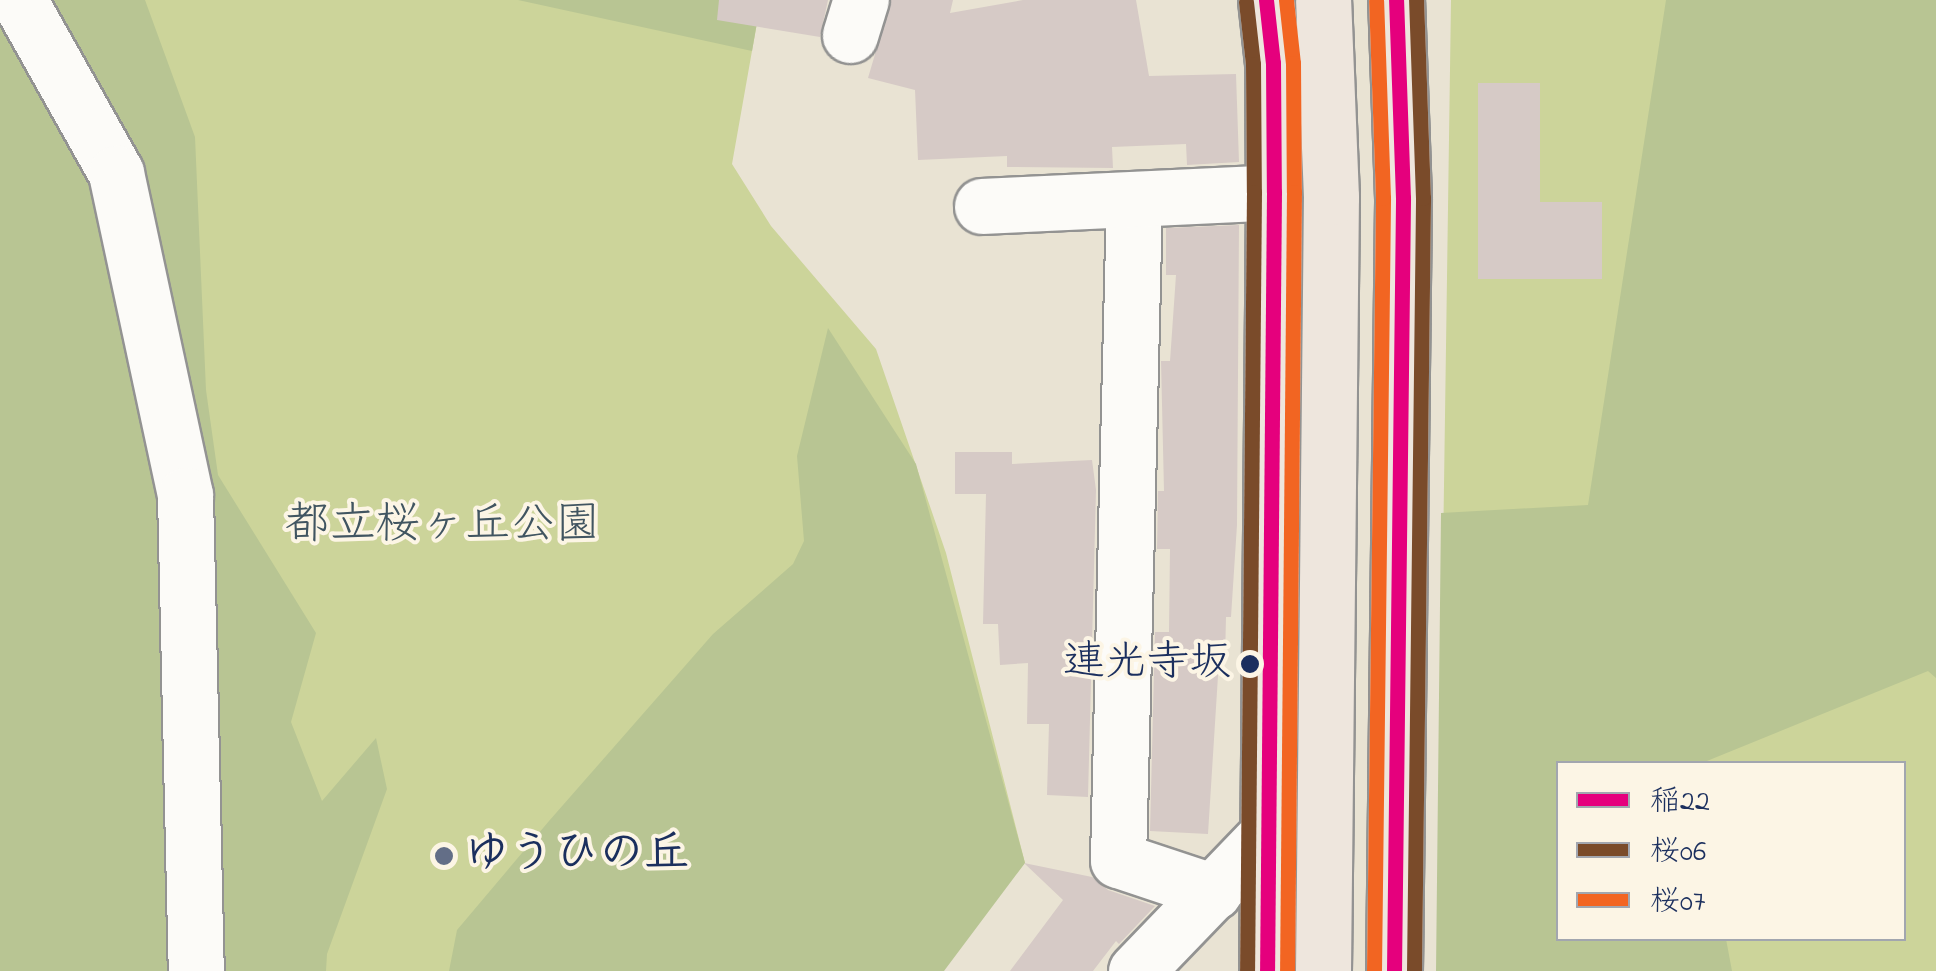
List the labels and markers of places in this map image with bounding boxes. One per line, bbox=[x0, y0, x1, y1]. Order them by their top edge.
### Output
place label: 連光寺坂 bbox=[1063, 639, 1231, 689]
marker: 連光寺坂 bbox=[1240, 654, 1260, 674]
place label: ゆうひの丘 bbox=[464, 829, 689, 883]
marker: ゆうひの丘 bbox=[433, 845, 455, 867]

